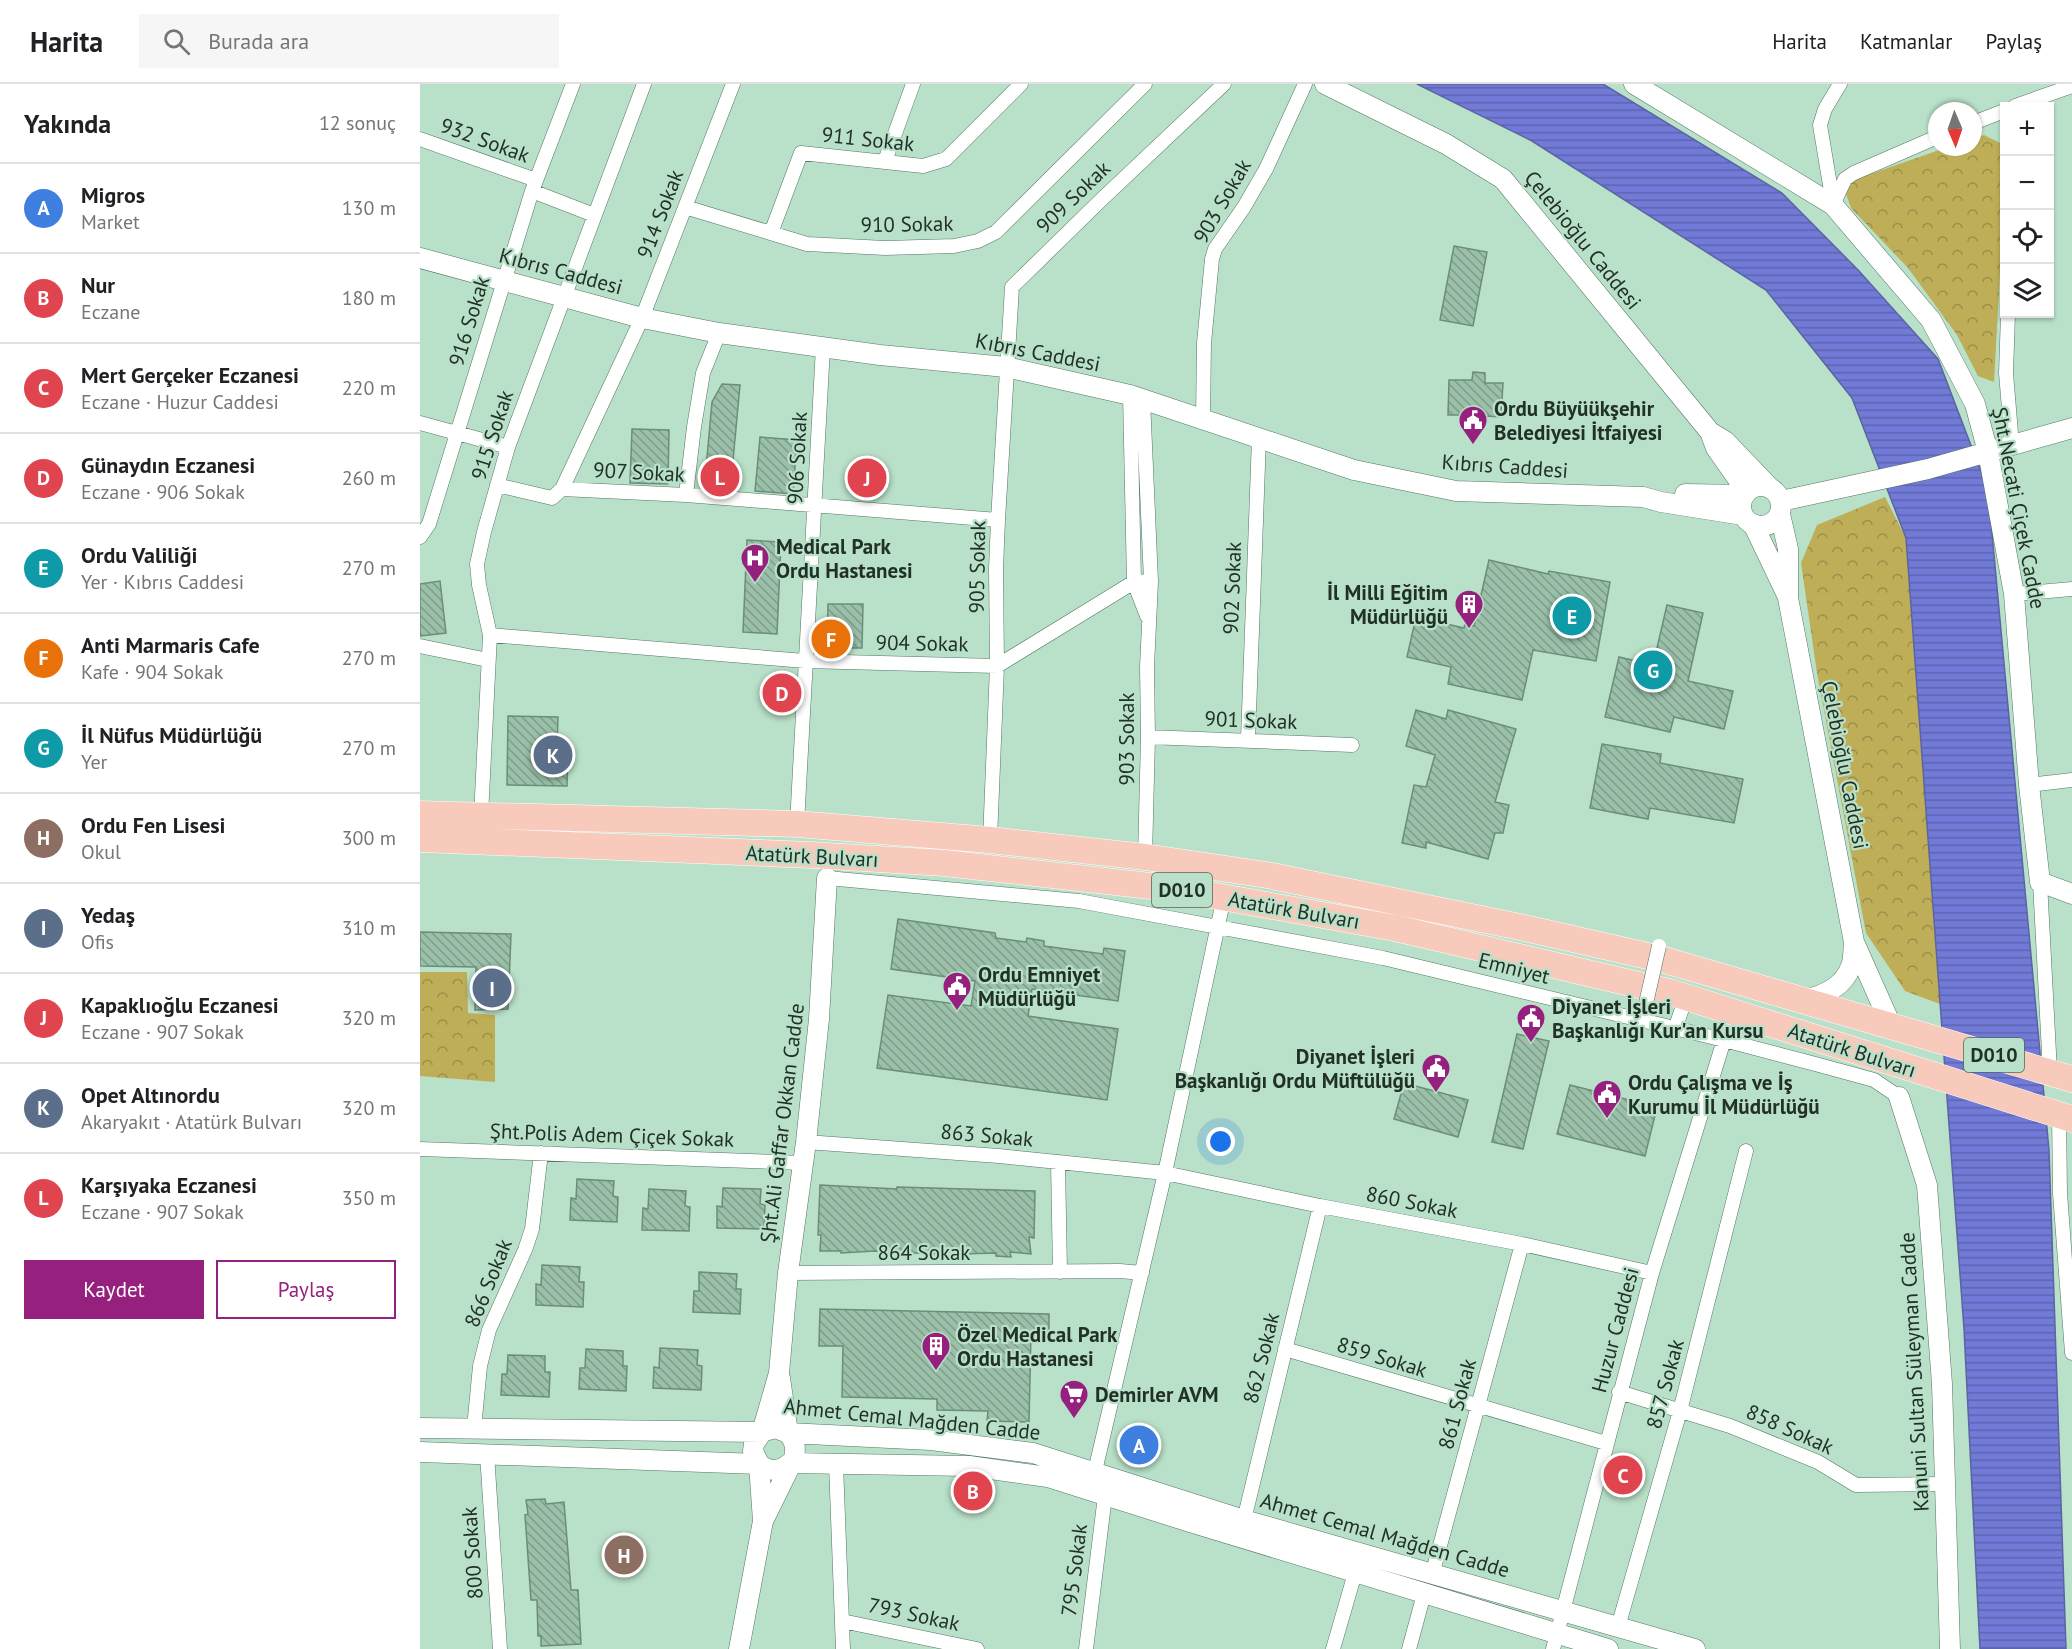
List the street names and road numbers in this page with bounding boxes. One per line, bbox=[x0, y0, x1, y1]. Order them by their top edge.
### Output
street label: 932 Sokak bbox=[437, 111, 533, 169]
street label: 911 Sokak bbox=[820, 121, 916, 157]
street label: 903 Sokak bbox=[1187, 154, 1257, 248]
street label: 909 Sokak bbox=[1030, 155, 1116, 239]
street label: Çelebioğlu Caddesi bbox=[1519, 165, 1647, 315]
street label: 914 Sokak bbox=[631, 166, 689, 262]
street label: 910 Sokak bbox=[860, 210, 954, 238]
street label: Kıbrıs Caddesi bbox=[496, 242, 626, 300]
street label: 916 Sokak bbox=[443, 273, 495, 369]
street label: Kıbrıs Caddesi bbox=[973, 327, 1103, 377]
street label: 915 Sokak bbox=[465, 387, 519, 483]
street label: Şht.Necati Çiçek Cadde bbox=[1986, 405, 2052, 611]
street label: 906 Sokak bbox=[781, 411, 813, 505]
street label: Kıbrıs Caddesi bbox=[1441, 448, 1569, 484]
street label: 907 Sokak bbox=[592, 456, 686, 488]
street label: 905 Sokak bbox=[963, 520, 991, 614]
street label: 902 Sokak bbox=[1217, 541, 1247, 635]
street label: 904 Sokak bbox=[875, 629, 969, 657]
street label: Çelebioğlu Caddesi bbox=[1815, 678, 1875, 852]
street label: 903 Sokak bbox=[1113, 693, 1140, 785]
street label: 901 Sokak bbox=[1204, 705, 1298, 735]
street label: Atatürk Bulvarı bbox=[745, 839, 879, 873]
road number: D010 bbox=[1152, 873, 1212, 907]
street label: Atatürk Bulvarı bbox=[1226, 885, 1362, 935]
street label: Emniyet bbox=[1475, 946, 1553, 990]
street label: Şht.Ali Gaffar Okkan Cadde bbox=[754, 1002, 810, 1244]
street label: Atatürk Bulvarı bbox=[1785, 1017, 1919, 1083]
road number: D010 bbox=[1964, 1038, 2024, 1072]
street label: Şht.Polis Adem Çiçek Sokak bbox=[489, 1117, 735, 1153]
street label: 863 Sokak bbox=[940, 1118, 1034, 1152]
street label: 860 Sokak bbox=[1364, 1180, 1460, 1224]
street label: Kanuni Sultan Süleyman Cadde bbox=[1893, 1232, 1935, 1512]
street label: 866 Sokak bbox=[458, 1235, 518, 1331]
street label: 864 Sokak bbox=[878, 1239, 970, 1266]
street label: Huzur Caddesi bbox=[1585, 1264, 1645, 1396]
street label: 862 Sokak bbox=[1237, 1310, 1285, 1406]
street label: 859 Sokak bbox=[1334, 1331, 1430, 1383]
street label: 857 Sokak bbox=[1640, 1336, 1690, 1432]
street label: 861 Sokak bbox=[1432, 1356, 1482, 1452]
street label: Ahmet Cemal Mağden Cadde bbox=[782, 1392, 1042, 1446]
street label: 858 Sokak bbox=[1742, 1398, 1838, 1460]
street label: Ahmet Cemal Mağden Cadde bbox=[1257, 1486, 1513, 1584]
street label: 800 Sokak bbox=[455, 1506, 489, 1600]
street label: 795 Sokak bbox=[1055, 1522, 1093, 1618]
street label: 793 Sokak bbox=[866, 1591, 962, 1637]

